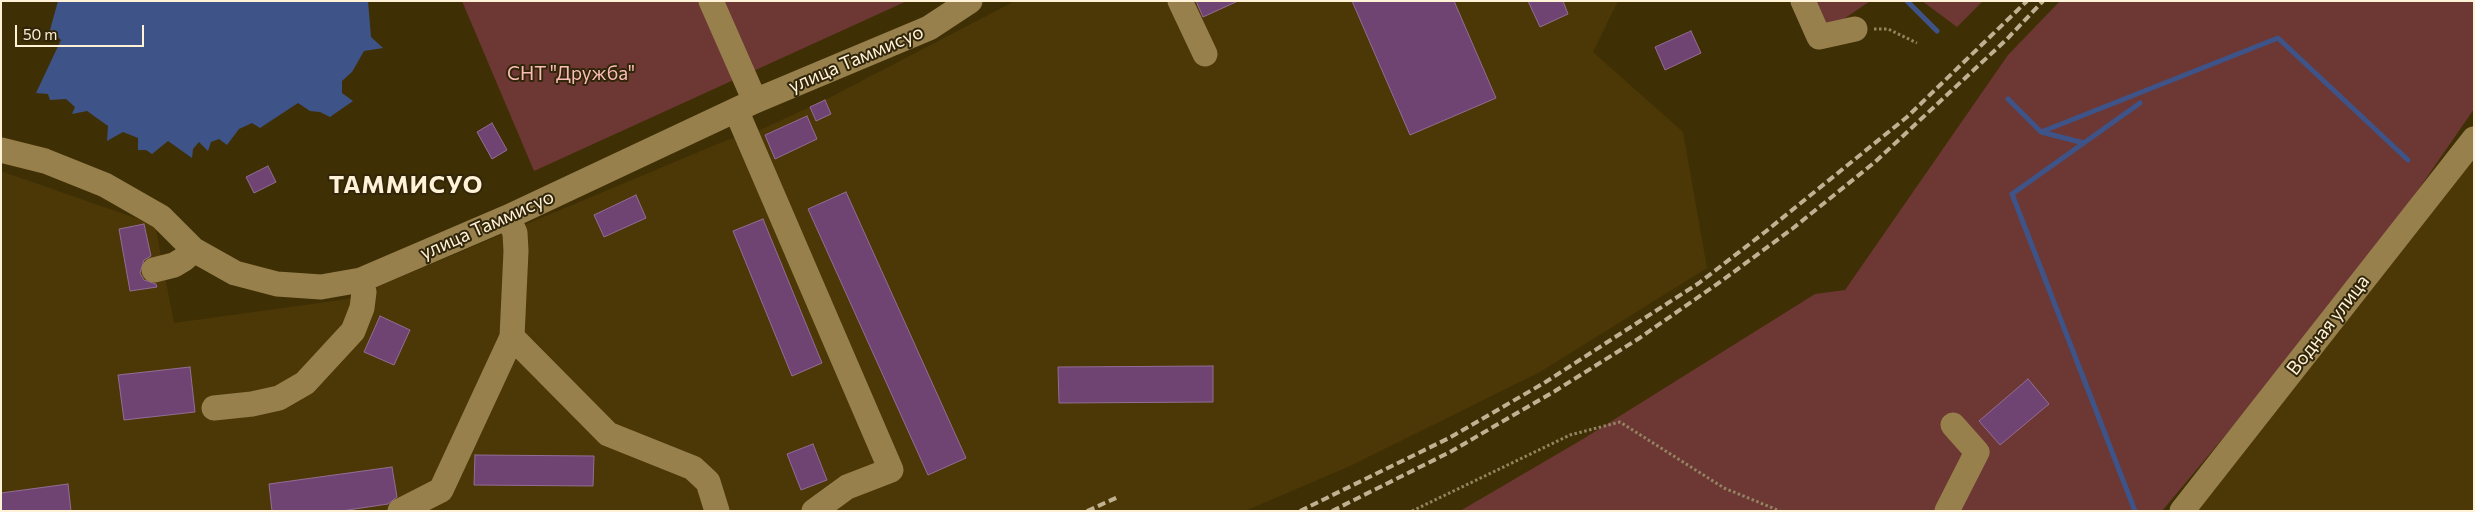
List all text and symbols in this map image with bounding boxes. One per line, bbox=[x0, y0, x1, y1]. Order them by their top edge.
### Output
scale bar bbox=[18, 15, 146, 47]
street label: улица Таммисуо bbox=[785, 20, 927, 98]
text: 50 m bbox=[23, 25, 57, 43]
park label: СНТ "Дружба" bbox=[507, 63, 635, 85]
district label: ТАММИСУО bbox=[328, 171, 484, 199]
street label: улица Таммисуо bbox=[416, 185, 558, 265]
street label: Водная улица bbox=[2282, 270, 2374, 380]

